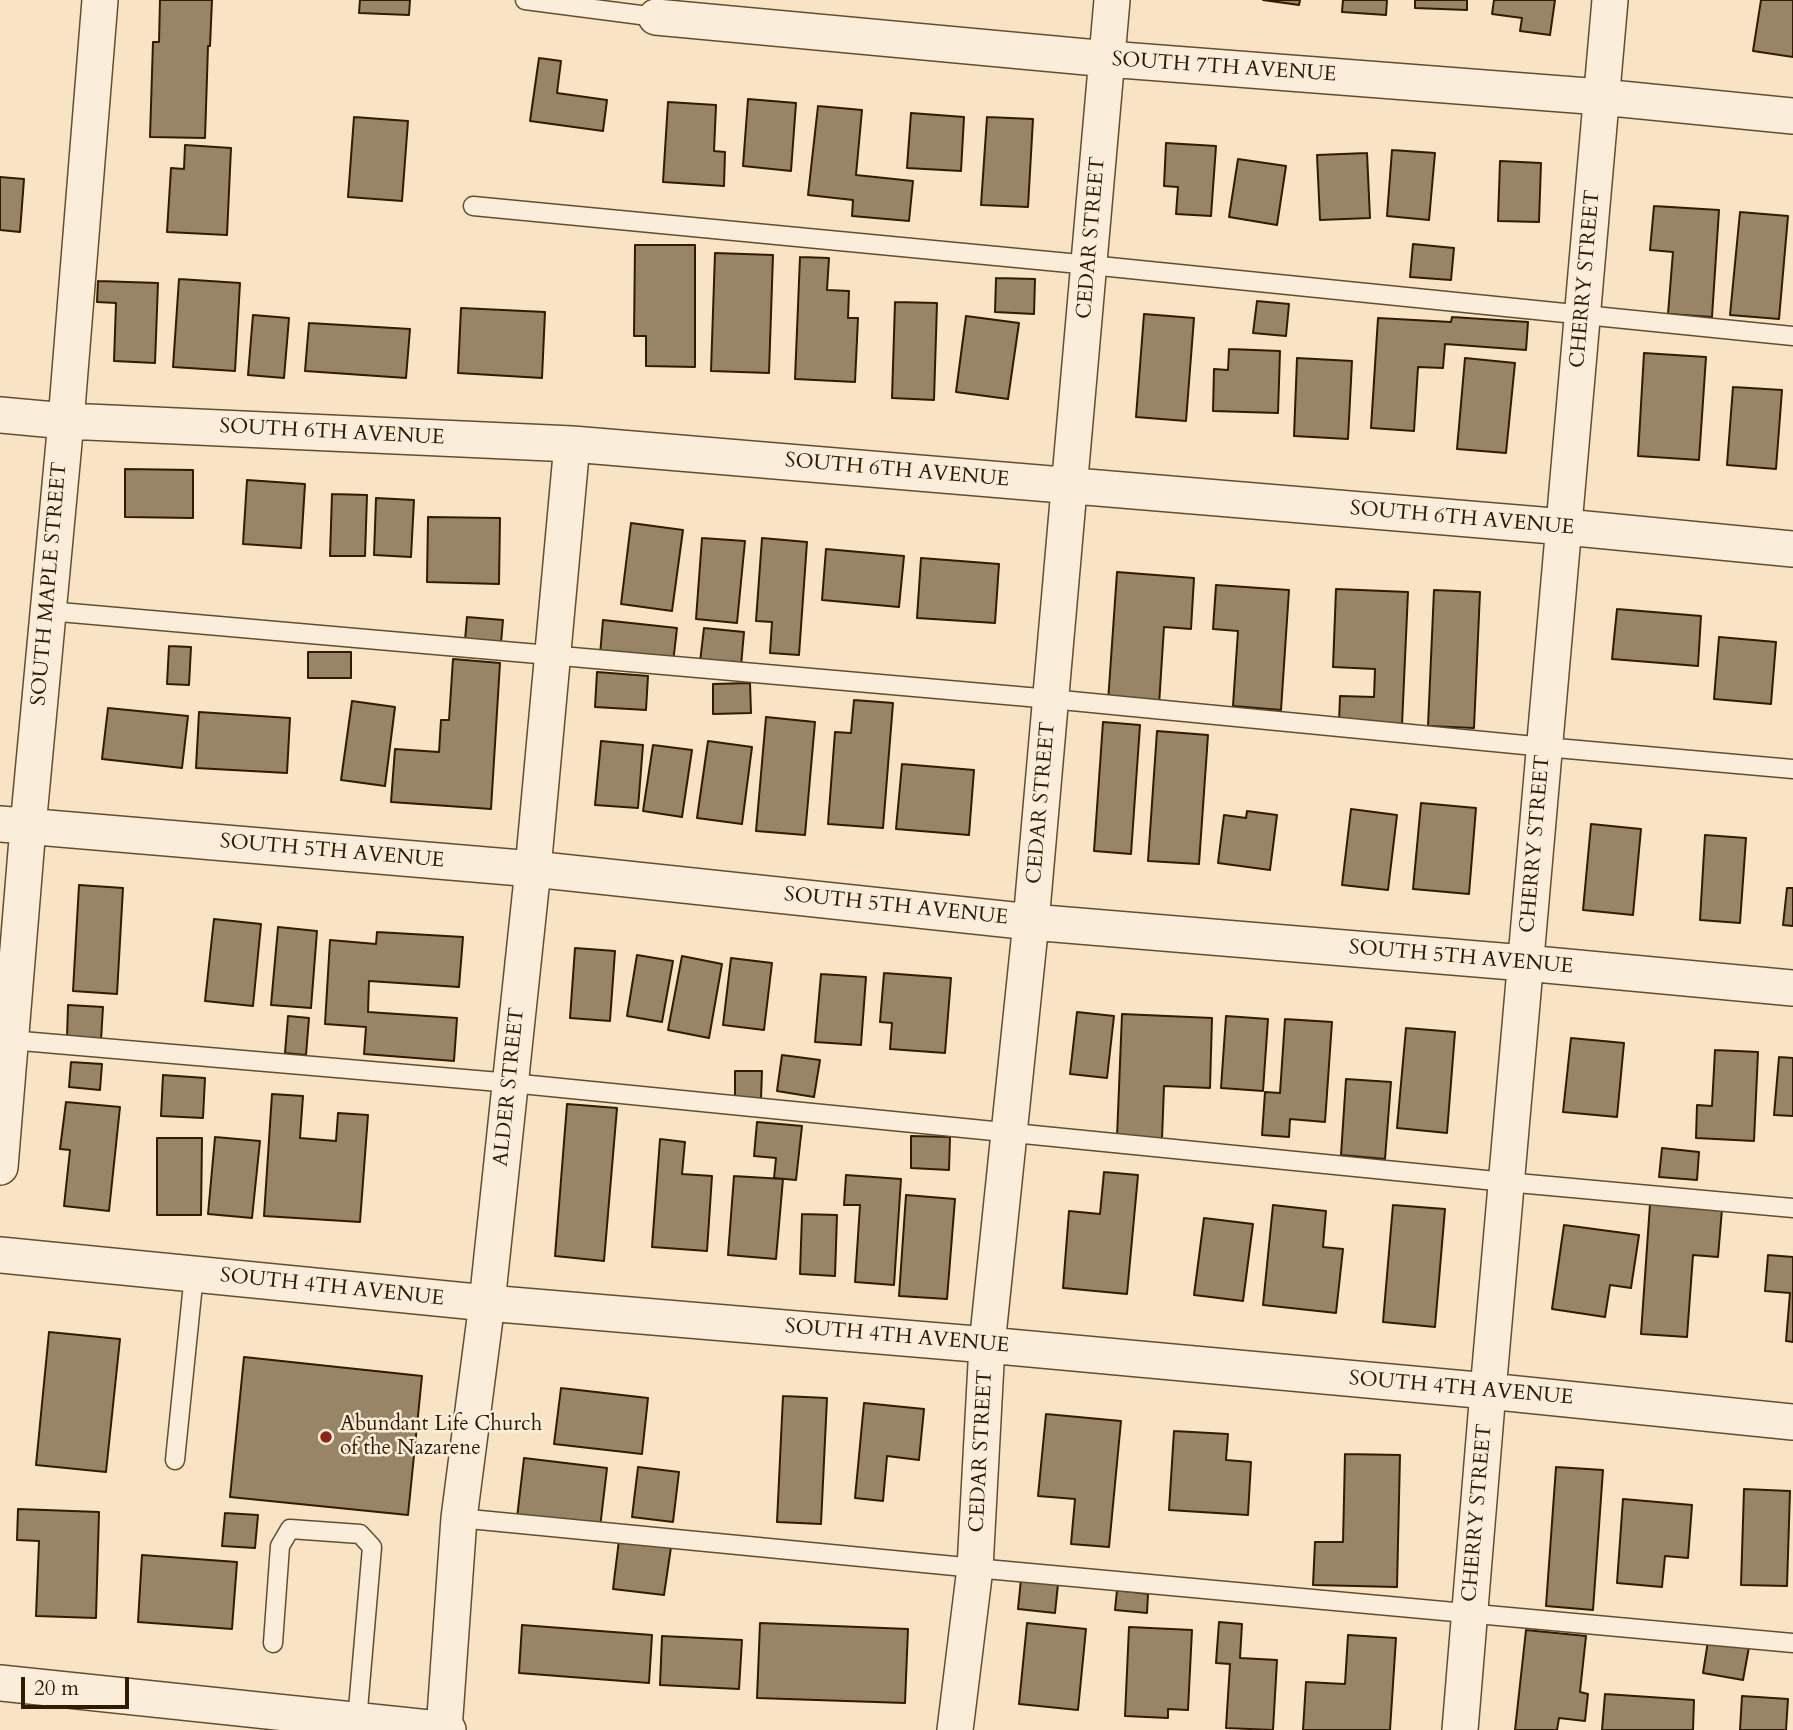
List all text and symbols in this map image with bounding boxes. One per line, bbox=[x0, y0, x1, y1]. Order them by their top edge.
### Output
street label: SOUTH 7TH AVENUE bbox=[1111, 48, 1337, 88]
street label: CEDAR STREET bbox=[1072, 156, 1112, 320]
street label: CHERRY STREET bbox=[1566, 189, 1606, 369]
street label: SOUTH 6TH AVENUE bbox=[219, 415, 445, 451]
street label: SOUTH 6TH AVENUE bbox=[784, 449, 1010, 493]
street label: SOUTH MAPLE STREET bbox=[27, 461, 73, 707]
street label: SOUTH 6TH AVENUE bbox=[1349, 497, 1575, 541]
street label: CEDAR STREET bbox=[1022, 721, 1062, 885]
street label: CHERRY STREET bbox=[1516, 754, 1556, 934]
street label: SOUTH 5TH AVENUE bbox=[219, 830, 445, 874]
street label: SOUTH 5TH AVENUE bbox=[783, 883, 1009, 931]
street label: SOUTH 5TH AVENUE bbox=[1348, 936, 1574, 980]
street label: ALDER STREET bbox=[489, 1006, 531, 1168]
street label: SOUTH 4TH AVENUE bbox=[219, 1264, 445, 1312]
street label: SOUTH 4TH AVENUE bbox=[784, 1315, 1010, 1359]
street label: SOUTH 4TH AVENUE bbox=[1348, 1367, 1574, 1411]
street label: CEDAR STREET bbox=[965, 1369, 999, 1533]
place label: Abundant Life Church of the Nazarene bbox=[340, 1412, 542, 1462]
street label: CHERRY STREET bbox=[1458, 1423, 1498, 1603]
marker: Abundant Life Church of the Nazarene bbox=[318, 1429, 334, 1445]
scale bar bbox=[24, 1664, 133, 1708]
text: 20 m bbox=[34, 1674, 79, 1703]

